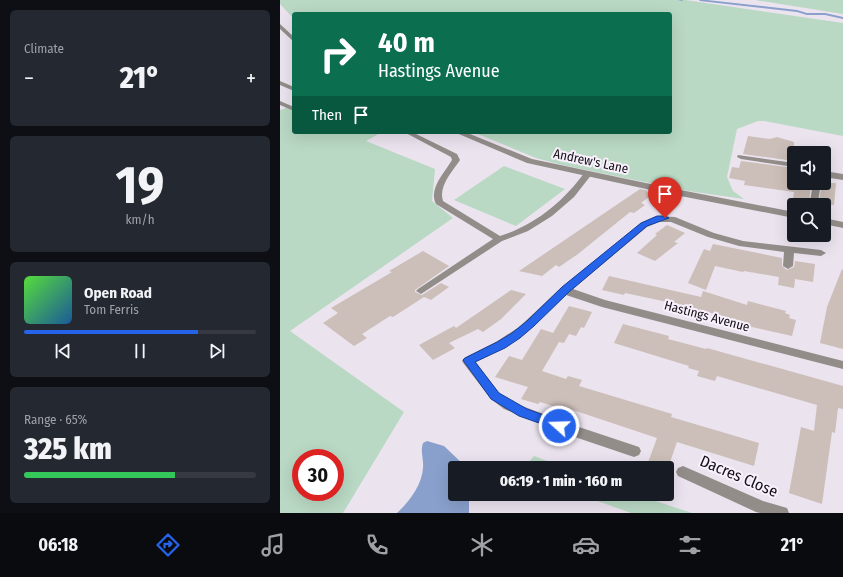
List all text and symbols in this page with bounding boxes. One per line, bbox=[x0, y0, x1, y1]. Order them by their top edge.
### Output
text: 40 m bbox=[378, 26, 435, 59]
icon: right bbox=[312, 28, 364, 80]
text: Climate bbox=[24, 41, 64, 56]
text: 21° bbox=[120, 60, 160, 96]
text: Hastings Avenue bbox=[378, 60, 500, 82]
text: − bbox=[24, 65, 34, 92]
text: + bbox=[246, 65, 256, 92]
icon: arrive bbox=[350, 104, 372, 126]
text: Then bbox=[312, 106, 342, 124]
street label: Andrew's Lane bbox=[552, 146, 630, 176]
map controls bbox=[787, 146, 831, 242]
button: sound bbox=[787, 146, 831, 190]
text: 19 bbox=[116, 154, 164, 217]
pin bbox=[648, 177, 682, 218]
icon: arrive bbox=[654, 183, 676, 205]
button: search bbox=[787, 198, 831, 242]
text: km/h bbox=[126, 212, 155, 227]
text: Open Road bbox=[84, 284, 152, 302]
street label: Hastings Avenue bbox=[663, 297, 751, 335]
text: Tom Ferris bbox=[84, 302, 139, 317]
icon: previous bbox=[52, 340, 74, 362]
icon: pause bbox=[129, 340, 151, 362]
icon: next bbox=[206, 340, 228, 362]
position arrow bbox=[538, 405, 580, 447]
text: Range · 65% bbox=[24, 412, 87, 427]
text: 325 km bbox=[24, 431, 112, 467]
speed limit sign: 30 bbox=[292, 449, 344, 501]
street label: Dacres Close bbox=[697, 451, 781, 501]
text: 06:19 · 1 min · 160 m bbox=[500, 472, 622, 490]
icon: directions bbox=[154, 531, 182, 559]
icon: music bbox=[259, 531, 287, 559]
icon: phone bbox=[363, 531, 391, 559]
icon: climate bbox=[468, 531, 496, 559]
icon: car bbox=[572, 531, 600, 559]
icon: filters bbox=[676, 531, 704, 559]
text: 06:18 bbox=[38, 534, 78, 556]
text: 21° bbox=[781, 534, 805, 556]

